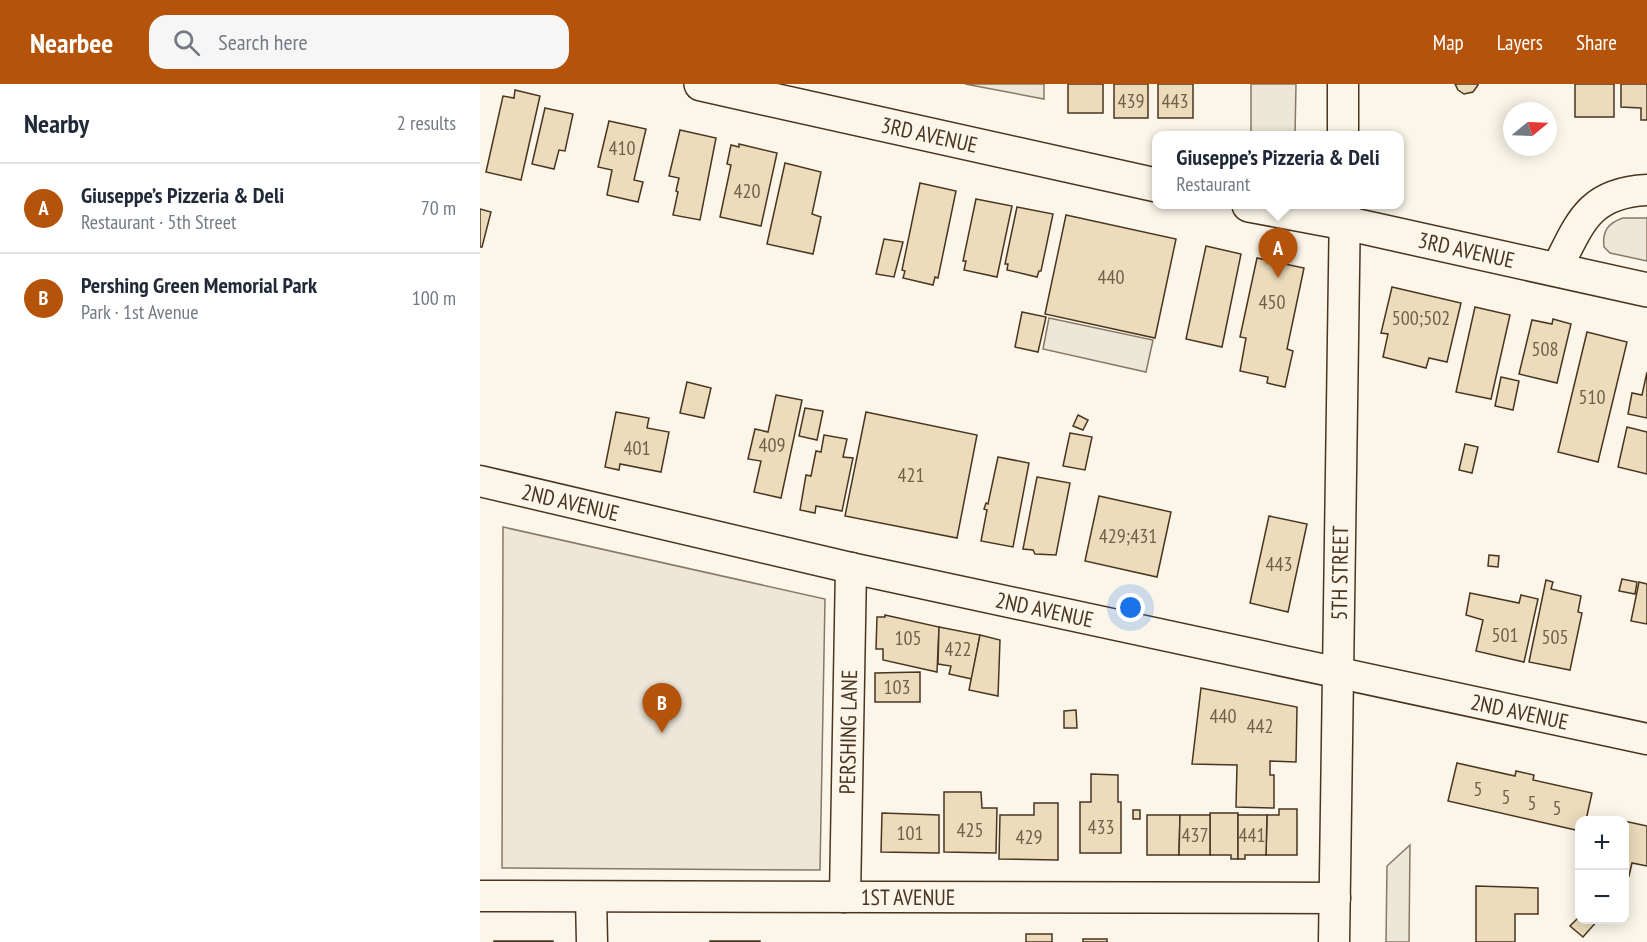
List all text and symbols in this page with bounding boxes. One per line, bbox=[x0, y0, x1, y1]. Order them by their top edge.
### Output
search box bbox=[149, 15, 569, 69]
text: Nearbee bbox=[30, 24, 113, 61]
icon: search bbox=[170, 26, 203, 59]
text: Search here bbox=[218, 28, 308, 56]
text: Map bbox=[1433, 29, 1464, 56]
text: Layers bbox=[1497, 29, 1543, 56]
text: Share bbox=[1576, 29, 1617, 56]
house number: 439 bbox=[1118, 88, 1145, 114]
house number: 443 bbox=[1162, 88, 1189, 114]
north arrow bbox=[1503, 102, 1557, 156]
text: Nearby bbox=[24, 107, 89, 140]
text: 2 results bbox=[397, 110, 456, 136]
street label: 3RD AVENUE bbox=[879, 110, 980, 159]
popup bbox=[1152, 131, 1404, 209]
house number: 410 bbox=[609, 135, 636, 161]
text: Giuseppe’s Pizzeria & Deli bbox=[1176, 143, 1380, 171]
text: Restaurant bbox=[1176, 171, 1250, 197]
house number: 420 bbox=[734, 178, 761, 204]
text: Giuseppe’s Pizzeria & Deli bbox=[81, 181, 284, 209]
text: A bbox=[38, 195, 49, 221]
text: 70 m bbox=[421, 195, 456, 221]
text: Restaurant · 5th Street bbox=[81, 209, 236, 235]
street label: 3RD AVENUE bbox=[1415, 226, 1517, 274]
pin: A bbox=[1258, 228, 1298, 278]
house number: 440 bbox=[1098, 264, 1125, 290]
text: Pershing Green Memorial Park bbox=[81, 271, 317, 299]
text: B bbox=[39, 285, 48, 311]
text: 100 m bbox=[412, 285, 456, 311]
house number: 450 bbox=[1259, 289, 1286, 315]
text: Park · 1st Avenue bbox=[81, 299, 199, 325]
house number: 500;502 bbox=[1392, 305, 1450, 331]
house number: 508 bbox=[1532, 336, 1559, 362]
house number: 510 bbox=[1579, 384, 1606, 410]
house number: 409 bbox=[759, 432, 786, 458]
house number: 401 bbox=[624, 435, 651, 461]
house number: 421 bbox=[898, 462, 925, 488]
street label: 2ND AVENUE bbox=[519, 477, 622, 527]
house number: 429;431 bbox=[1099, 523, 1157, 549]
street label: 5TH STREET bbox=[1325, 525, 1354, 621]
house number: 443 bbox=[1266, 551, 1293, 577]
street label: 2ND AVENUE bbox=[993, 585, 1096, 634]
your location bbox=[1116, 593, 1145, 622]
house number: 501 bbox=[1492, 622, 1519, 648]
house number: 505 bbox=[1542, 624, 1569, 650]
house number: 105 bbox=[895, 625, 922, 651]
house number: 422 bbox=[945, 636, 972, 662]
street label: PERSHING LANE bbox=[833, 669, 863, 795]
house number: 103 bbox=[884, 674, 911, 700]
pin: B bbox=[642, 684, 681, 733]
street label: 2ND AVENUE bbox=[1468, 688, 1571, 736]
house number: 440 bbox=[1210, 703, 1237, 729]
house number: 442 bbox=[1247, 713, 1274, 739]
house number: 5 bbox=[1474, 776, 1483, 802]
house number: 5 bbox=[1502, 784, 1511, 810]
house number: 5 bbox=[1528, 790, 1537, 816]
house number: 5 bbox=[1553, 795, 1562, 821]
house number: 433 bbox=[1088, 814, 1115, 840]
map controls bbox=[1575, 816, 1629, 924]
button: + bbox=[1575, 816, 1629, 870]
house number: 425 bbox=[957, 817, 984, 843]
house number: 101 bbox=[897, 820, 924, 846]
house number: 437 bbox=[1182, 822, 1209, 848]
house number: 441 bbox=[1239, 822, 1266, 848]
house number: 429 bbox=[1016, 824, 1043, 850]
button: − bbox=[1575, 870, 1629, 924]
street label: 1ST AVENUE bbox=[861, 883, 955, 911]

